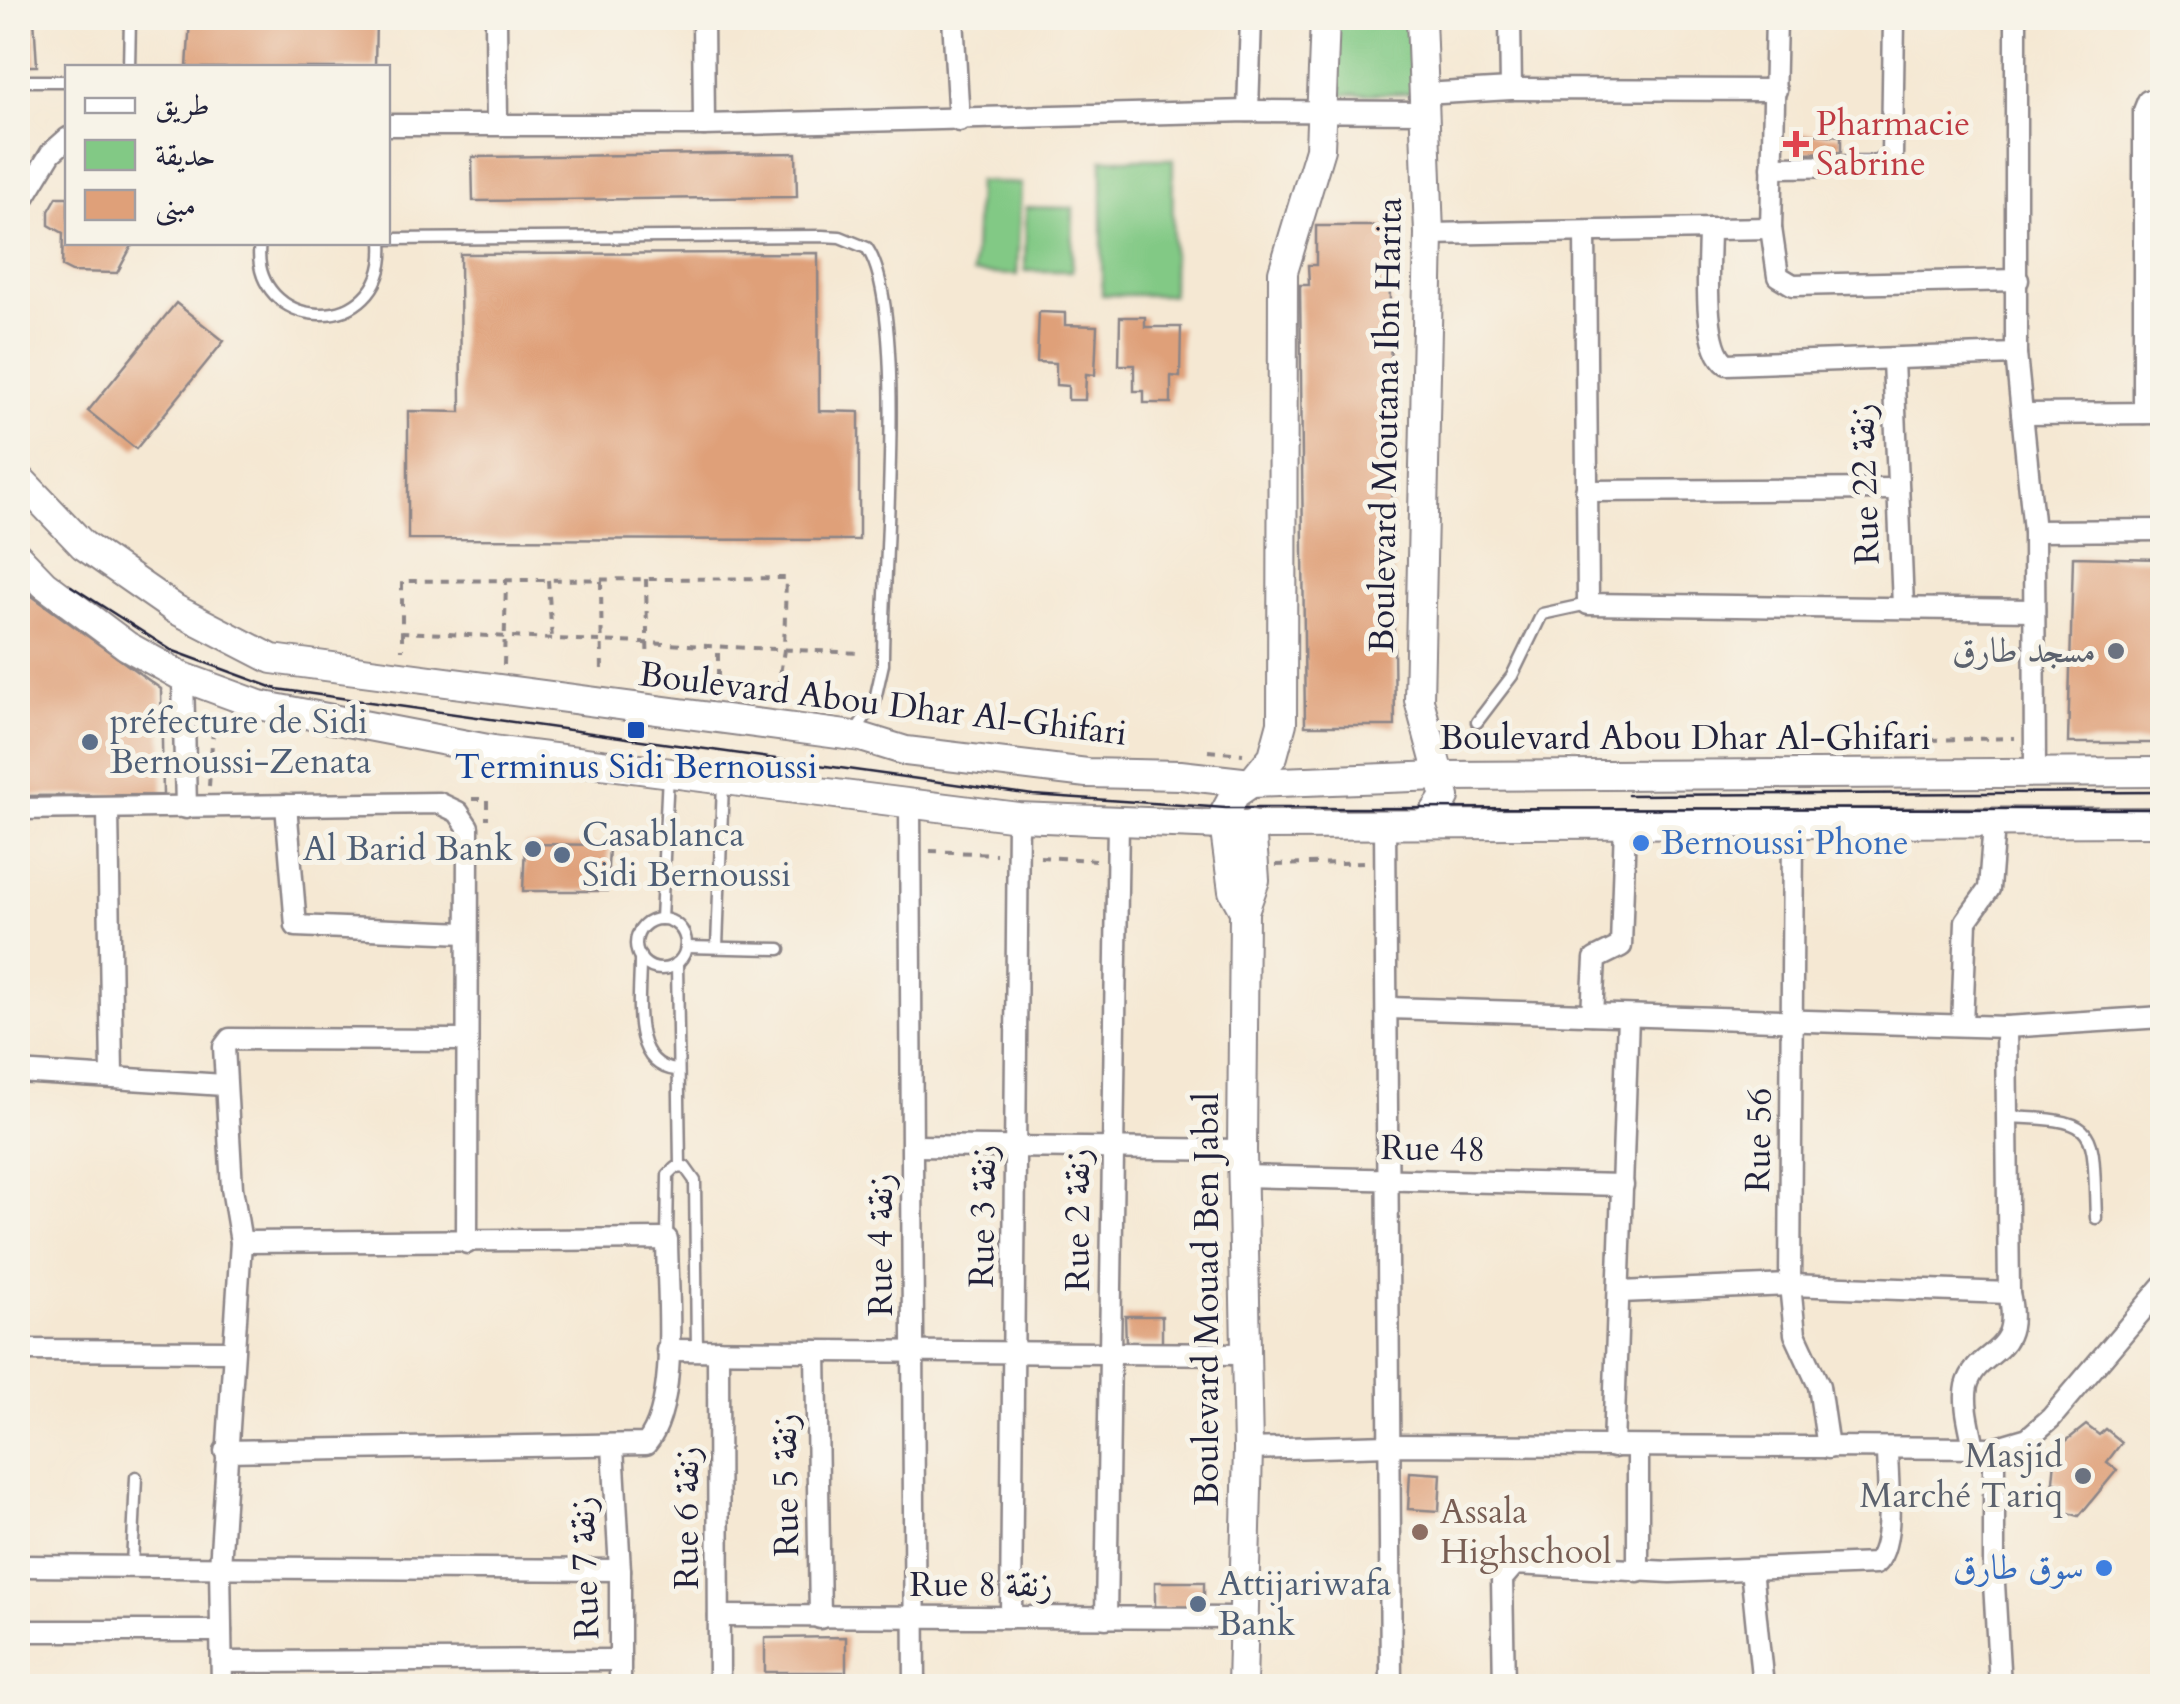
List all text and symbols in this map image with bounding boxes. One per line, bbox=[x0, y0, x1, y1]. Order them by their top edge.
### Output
legend bbox=[65, 65, 390, 245]
text: طريق bbox=[155, 85, 210, 126]
place label: Pharmacie Sabrine bbox=[1816, 100, 1970, 188]
marker: Pharmacie Sabrine bbox=[1785, 133, 1807, 155]
text: حديقة bbox=[155, 135, 216, 176]
text: مبنى bbox=[155, 185, 196, 227]
street label: Boulevard Moutana Ibn Harita bbox=[1358, 197, 1414, 653]
street label: Rue 22 زنقة bbox=[1838, 403, 1892, 565]
place label: مسجد طارق bbox=[1952, 627, 2096, 675]
marker: مسجد طارق bbox=[2105, 640, 2127, 662]
street label: Boulevard Abou Dhar Al-Ghifari bbox=[636, 650, 1130, 758]
place label: préfecture de Sidi Bernoussi-Zenata bbox=[110, 698, 371, 786]
street label: Boulevard Abou Dhar Al-Ghifari bbox=[1439, 714, 1931, 762]
marker: Terminus Sidi Bernoussi bbox=[625, 719, 647, 741]
marker: préfecture de Sidi Bernoussi-Zenata bbox=[79, 731, 101, 753]
place label: Terminus Sidi Bernoussi bbox=[455, 743, 817, 791]
place label: Casablanca Sidi Bernoussi bbox=[582, 811, 791, 899]
place label: Bernoussi Phone bbox=[1661, 819, 1909, 867]
place label: Al Barid Bank bbox=[303, 825, 513, 873]
marker: Bernoussi Phone bbox=[1630, 832, 1652, 854]
marker: Al Barid Bank bbox=[522, 838, 544, 860]
marker: Casablanca Sidi Bernoussi bbox=[551, 844, 573, 866]
street label: Rue 56 bbox=[1734, 1087, 1784, 1193]
street label: Boulevard Mouad Ben Jabal bbox=[1183, 1092, 1231, 1506]
street label: Rue 48 bbox=[1380, 1124, 1486, 1174]
street label: Rue 3 زنقة bbox=[958, 1144, 1008, 1288]
street label: Rue 2 زنقة bbox=[1054, 1148, 1102, 1292]
street label: Rue 4 زنقة bbox=[857, 1173, 905, 1317]
street label: Rue 5 زنقة bbox=[761, 1413, 811, 1557]
place label: Masjid Marché Tariq bbox=[1860, 1432, 2063, 1520]
street label: Rue 6 زنقة bbox=[663, 1446, 711, 1590]
marker: Masjid Marché Tariq bbox=[2072, 1465, 2094, 1487]
place label: Assala Highschool bbox=[1440, 1488, 1612, 1576]
street label: Rue 7 زنقة bbox=[559, 1496, 611, 1640]
marker: Assala Highschool bbox=[1409, 1521, 1431, 1543]
place label: سوق طارق bbox=[1953, 1544, 2084, 1592]
marker: سوق طارق bbox=[2093, 1557, 2115, 1579]
place label: Attijariwafa Bank bbox=[1218, 1560, 1391, 1648]
street label: Rue 8 زنقة bbox=[909, 1561, 1053, 1609]
marker: Attijariwafa Bank bbox=[1187, 1593, 1209, 1615]

